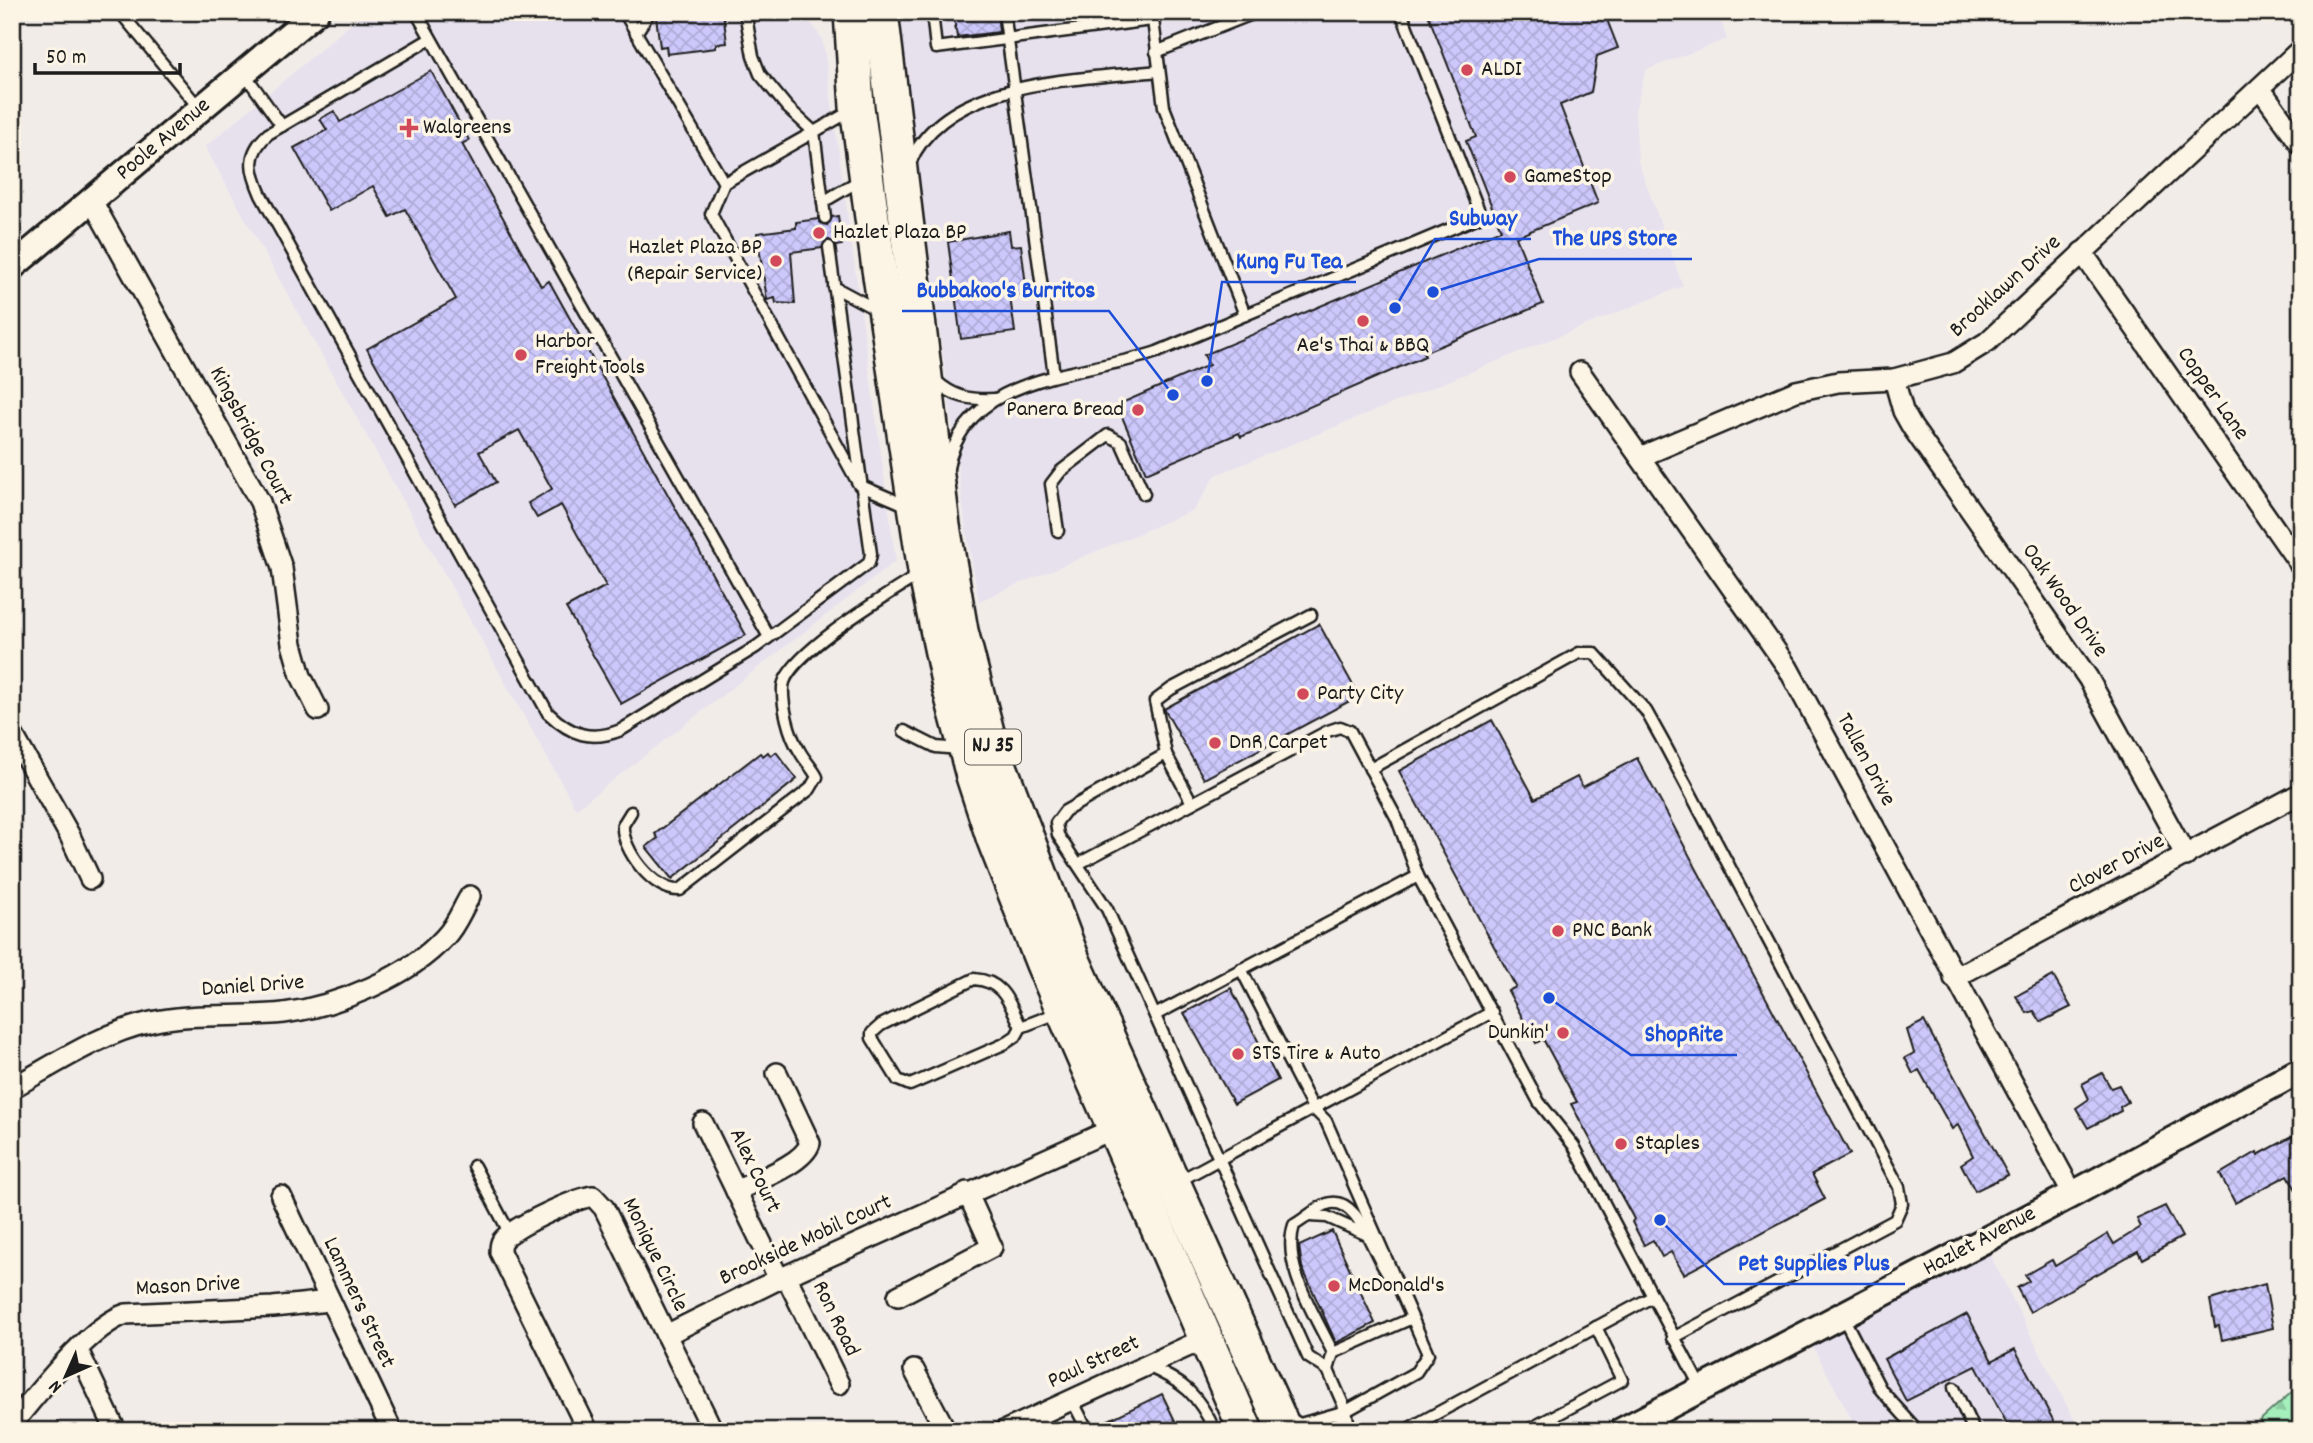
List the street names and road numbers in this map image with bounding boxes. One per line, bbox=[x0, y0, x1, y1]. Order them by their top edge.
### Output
street label: Poole Avenue bbox=[109, 90, 219, 190]
street label: Brooklawn Drive bbox=[1943, 228, 2069, 346]
street label: Copper Lane bbox=[2168, 340, 2256, 448]
street label: Kingsbridge Court bbox=[200, 361, 300, 511]
street label: Oak Wood Drive bbox=[2012, 537, 2116, 665]
street label: Tallen Drive bbox=[1827, 708, 1903, 812]
road number: NJ 35 bbox=[965, 730, 1021, 764]
street label: Clover Drive bbox=[2063, 826, 2171, 904]
street label: Daniel Drive bbox=[201, 967, 305, 1007]
street label: Alex Court bbox=[719, 1123, 789, 1219]
street label: Brookside Mobil Court bbox=[714, 1187, 898, 1295]
street label: Monique Circle bbox=[612, 1192, 696, 1318]
street label: Hazlet Avenue bbox=[1918, 1198, 2042, 1286]
street label: Lammers Street bbox=[313, 1232, 403, 1374]
street label: Mason Drive bbox=[135, 1268, 241, 1306]
street label: Ron Road bbox=[803, 1276, 867, 1362]
street label: Paul Street bbox=[1043, 1327, 1145, 1399]

